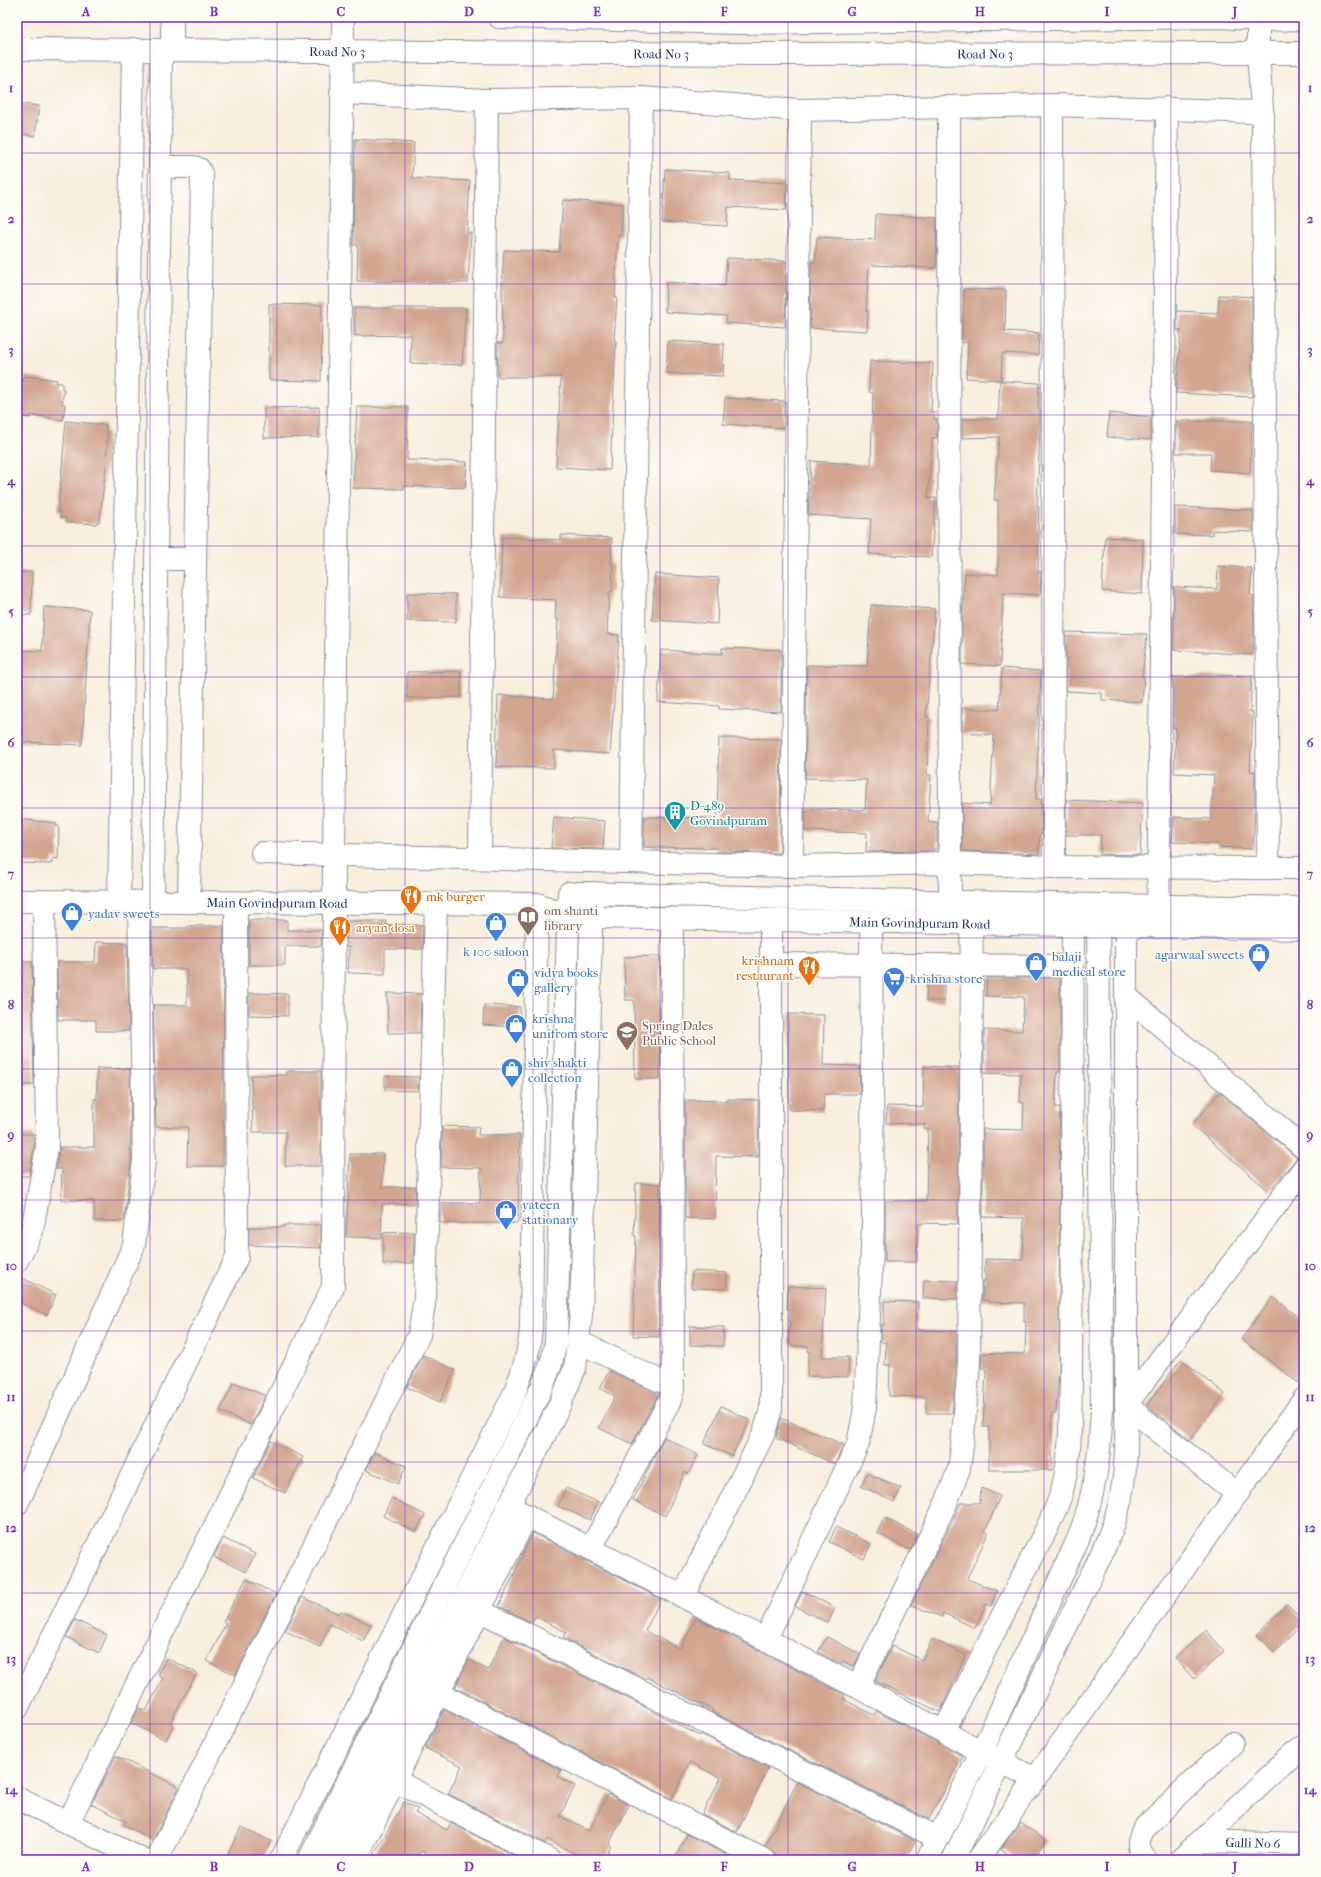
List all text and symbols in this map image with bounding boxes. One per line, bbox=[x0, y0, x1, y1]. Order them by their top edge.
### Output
text: A bbox=[81, 4, 91, 19]
text: B bbox=[210, 4, 219, 19]
text: C bbox=[337, 4, 346, 19]
text: D bbox=[464, 4, 474, 19]
text: E bbox=[593, 4, 601, 19]
text: F bbox=[720, 4, 728, 19]
text: G bbox=[847, 4, 857, 19]
text: H bbox=[975, 4, 986, 19]
text: I bbox=[1104, 4, 1110, 19]
text: J bbox=[1231, 4, 1238, 20]
street label: Road No 3 bbox=[309, 44, 365, 59]
street label: Road No 3 bbox=[633, 46, 689, 62]
street label: Road No 3 bbox=[957, 47, 1013, 62]
text: 1 bbox=[9, 80, 14, 95]
text: 1 bbox=[1308, 80, 1313, 95]
text: 2 bbox=[8, 211, 15, 226]
text: 2 bbox=[1307, 211, 1314, 226]
text: 3 bbox=[8, 342, 14, 358]
text: 3 bbox=[1307, 342, 1313, 358]
text: 4 bbox=[6, 473, 16, 489]
text: 4 bbox=[1305, 473, 1315, 489]
text: 5 bbox=[8, 604, 14, 619]
text: 5 bbox=[1307, 604, 1313, 619]
text: 6 bbox=[7, 735, 15, 750]
text: 6 bbox=[1306, 735, 1314, 750]
place label: D-489 Govindpuram bbox=[690, 798, 767, 828]
building icon: D-489 Govindpuram bbox=[662, 799, 688, 832]
text: 7 bbox=[7, 866, 15, 881]
text: 7 bbox=[1306, 866, 1314, 881]
restaurant icon: mk burger bbox=[398, 883, 424, 916]
place label: mk burger bbox=[426, 889, 485, 904]
street label: Main Govindpuram Road bbox=[206, 895, 349, 911]
shop icon: yadav sweets bbox=[59, 900, 85, 933]
place label: om shanti library bbox=[543, 903, 598, 933]
library icon: om shanti library bbox=[515, 904, 541, 937]
place label: yadav sweets bbox=[88, 906, 160, 921]
shop icon: k 100 saloon bbox=[483, 910, 509, 943]
restaurant icon: aryan dosa bbox=[327, 914, 353, 947]
street label: Main Govindpuram Road bbox=[849, 914, 991, 932]
place label: aryan dosa bbox=[356, 920, 416, 935]
shop icon: agarwaal sweets bbox=[1246, 941, 1272, 974]
place label: k 100 saloon bbox=[463, 944, 530, 959]
place label: agarwaal sweets bbox=[1155, 947, 1244, 962]
place label: balaji medical store bbox=[1051, 949, 1127, 979]
shop icon: balaji medical store bbox=[1023, 950, 1049, 983]
place label: krishnam restaurant bbox=[736, 953, 794, 983]
restaurant icon: krishnam restaurant bbox=[796, 954, 822, 987]
place label: vidya books gallery bbox=[534, 965, 598, 995]
supermarket icon: krishna store bbox=[881, 965, 907, 998]
shop icon: vidya books gallery bbox=[505, 966, 531, 999]
place label: krishna store bbox=[910, 971, 983, 986]
text: 8 bbox=[8, 997, 15, 1012]
text: 8 bbox=[1307, 997, 1314, 1012]
place label: krishna unifrom store bbox=[531, 1011, 609, 1041]
shop icon: krishna unifrom store bbox=[503, 1012, 529, 1045]
place label: Spring Dales Public School bbox=[642, 1018, 716, 1048]
school or university icon: Spring Dales Public School bbox=[614, 1019, 640, 1052]
place label: shiv shakti collection bbox=[528, 1055, 586, 1085]
shop icon: shiv shakti collection bbox=[499, 1056, 525, 1089]
text: 9 bbox=[7, 1127, 15, 1143]
text: 9 bbox=[1306, 1127, 1314, 1143]
place label: yateen stationary bbox=[522, 1197, 579, 1227]
shop icon: yateen stationary bbox=[493, 1198, 519, 1231]
text: 10 bbox=[5, 1258, 17, 1273]
text: 10 bbox=[1304, 1258, 1316, 1273]
text: 11 bbox=[6, 1389, 16, 1404]
text: 11 bbox=[1305, 1389, 1315, 1404]
text: 12 bbox=[5, 1520, 17, 1535]
text: 12 bbox=[1304, 1520, 1316, 1535]
text: 13 bbox=[6, 1651, 16, 1667]
text: 13 bbox=[1305, 1651, 1315, 1667]
text: 14 bbox=[5, 1782, 18, 1798]
text: 14 bbox=[1304, 1782, 1317, 1798]
street label: Galli No 6 bbox=[1225, 1835, 1282, 1851]
text: A bbox=[81, 1859, 91, 1874]
text: B bbox=[210, 1859, 219, 1874]
text: C bbox=[337, 1859, 346, 1874]
text: D bbox=[464, 1859, 474, 1874]
text: E bbox=[593, 1859, 601, 1874]
text: F bbox=[720, 1859, 728, 1874]
text: G bbox=[847, 1859, 857, 1874]
text: H bbox=[975, 1859, 986, 1874]
text: I bbox=[1104, 1859, 1110, 1874]
text: J bbox=[1231, 1859, 1238, 1875]

